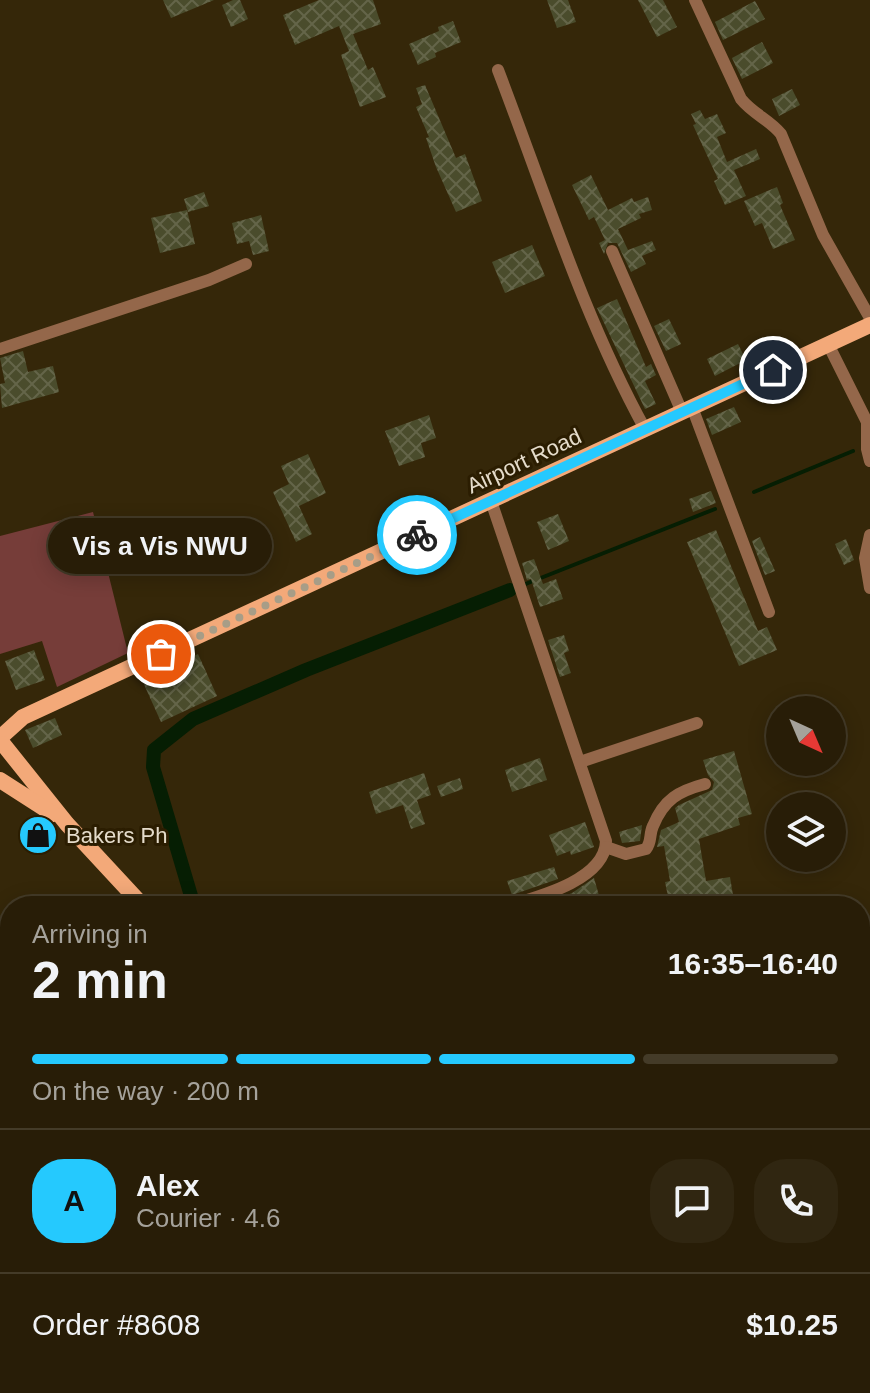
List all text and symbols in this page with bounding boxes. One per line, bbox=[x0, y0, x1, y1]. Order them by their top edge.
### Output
pin bbox=[739, 336, 807, 404]
icon: home bbox=[751, 348, 795, 392]
street label: Airport Road bbox=[463, 424, 585, 498]
courier bbox=[377, 495, 457, 575]
icon: bike bbox=[395, 513, 439, 557]
callout: Vis a Vis NWU bbox=[49, 518, 273, 574]
text: Vis a Vis NWU bbox=[72, 531, 248, 561]
pin bbox=[127, 620, 195, 688]
icon: bag bbox=[139, 632, 183, 676]
north arrow bbox=[766, 696, 846, 776]
map controls bbox=[766, 696, 846, 872]
button: layers bbox=[766, 792, 846, 872]
shop icon: Bakers Ph bbox=[17, 814, 59, 856]
place label: Bakers Ph bbox=[66, 823, 168, 848]
text: Arriving in bbox=[32, 919, 148, 949]
text: 16:35–16:40 bbox=[668, 947, 838, 980]
text: 2 min bbox=[32, 951, 168, 1009]
text: On the way · 200 m bbox=[32, 1076, 259, 1106]
button: chat bbox=[650, 1159, 734, 1243]
button: phone bbox=[754, 1159, 838, 1243]
text: Alex bbox=[136, 1169, 199, 1202]
text: A bbox=[63, 1184, 85, 1217]
text: Courier · 4.6 bbox=[136, 1203, 281, 1233]
text: Order #8608 bbox=[32, 1308, 200, 1341]
text: $10.25 bbox=[746, 1308, 838, 1341]

